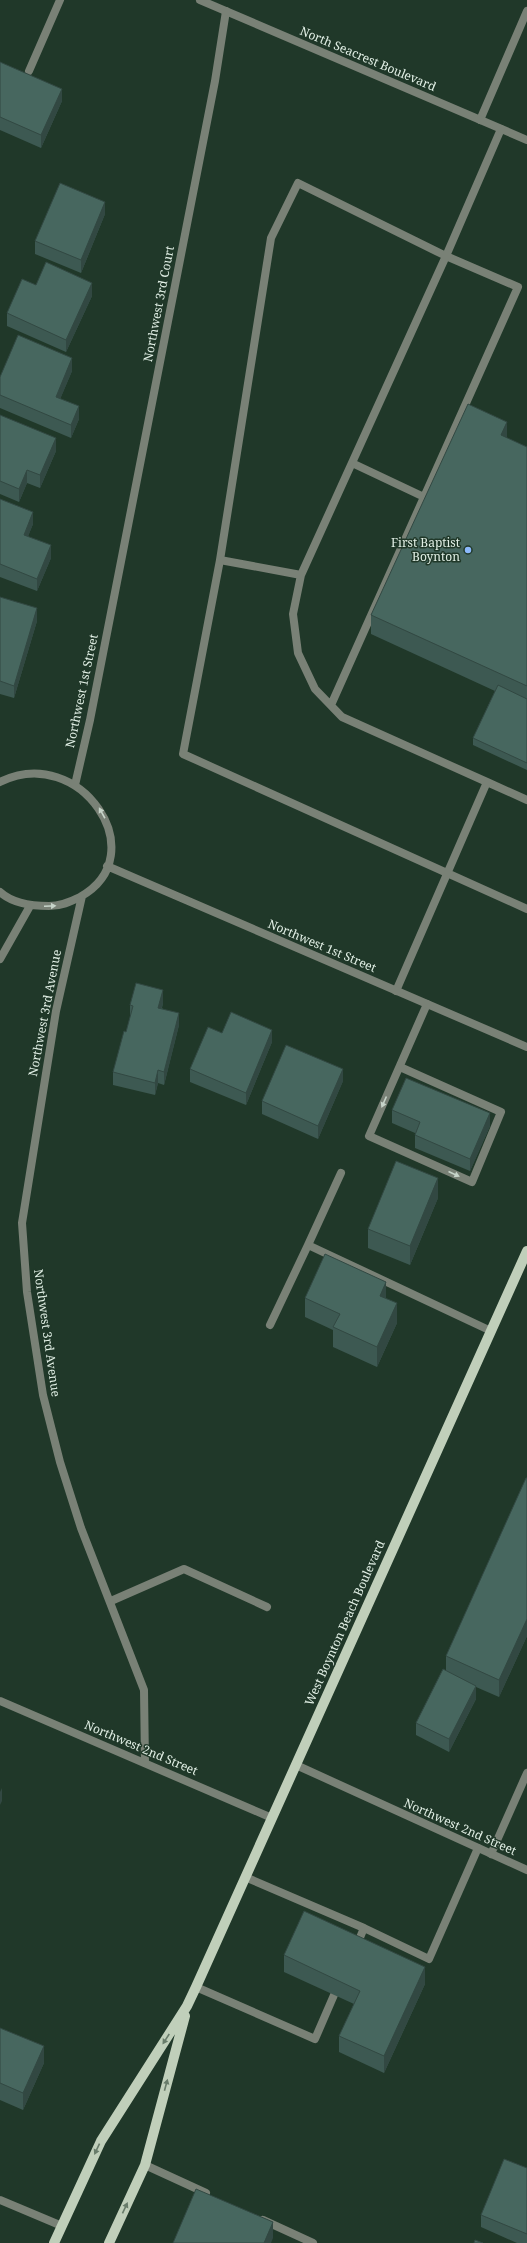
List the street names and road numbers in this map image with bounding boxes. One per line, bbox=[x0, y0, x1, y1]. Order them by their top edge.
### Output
street label: North Seacrest Boulevard bbox=[297, 22, 439, 95]
street label: Northwest 3rd Court bbox=[139, 244, 178, 363]
street label: Northwest 1st Street bbox=[61, 632, 102, 749]
street label: Northwest 1st Street bbox=[265, 915, 379, 976]
street label: Northwest 3rd Avenue bbox=[24, 948, 65, 1078]
street label: Northwest 3rd Avenue bbox=[30, 1268, 65, 1398]
street label: West Boynton Beach Boulevard bbox=[300, 1537, 389, 1708]
street label: Northwest 2nd Street bbox=[82, 1716, 200, 1779]
street label: Northwest 2nd Street bbox=[401, 1794, 519, 1859]

